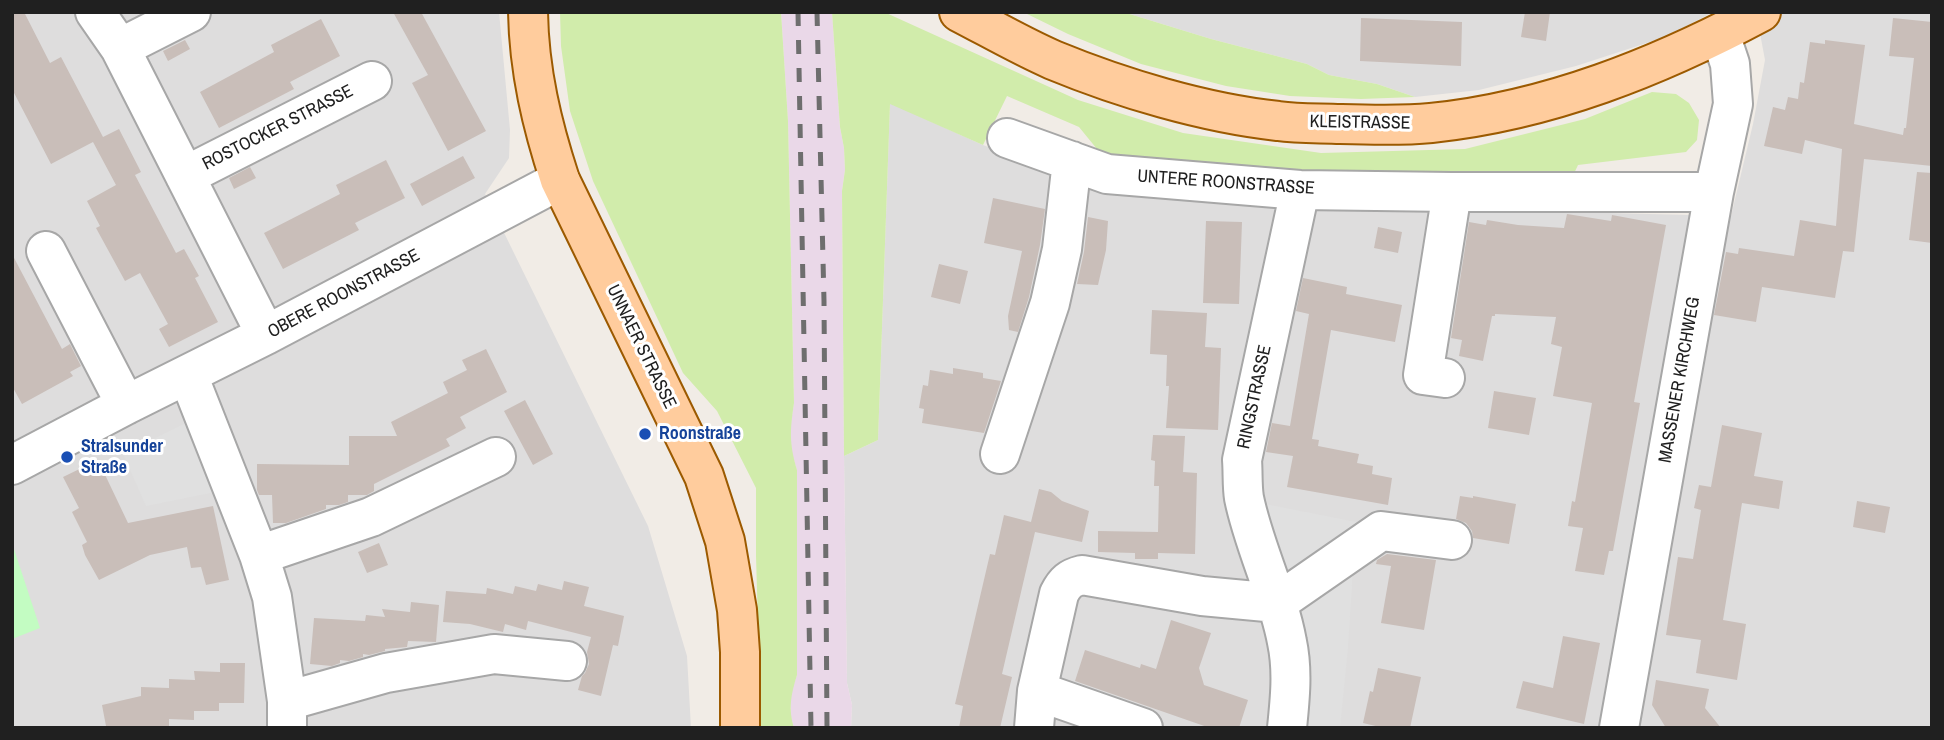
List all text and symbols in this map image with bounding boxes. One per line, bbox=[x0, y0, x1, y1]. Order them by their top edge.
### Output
street label: ROSTOCKER STRASSE bbox=[199, 81, 357, 175]
street label: KLEISTRASSE bbox=[1309, 111, 1411, 135]
street label: UNTERE ROONSTRASSE bbox=[1136, 166, 1316, 200]
street label: OBERE ROONSTRASSE bbox=[264, 245, 424, 343]
street label: UNNAER STRASSE bbox=[602, 281, 680, 413]
street label: MASSENER KIRCHWEG bbox=[1655, 295, 1705, 465]
street label: RINGSTRASSE bbox=[1233, 343, 1277, 451]
place label: Roonstraße bbox=[659, 423, 741, 445]
marker: Roonstraße bbox=[637, 426, 653, 442]
place label: Stralsunder Straße bbox=[81, 436, 163, 478]
marker: Stralsunder Straße bbox=[59, 449, 75, 465]

